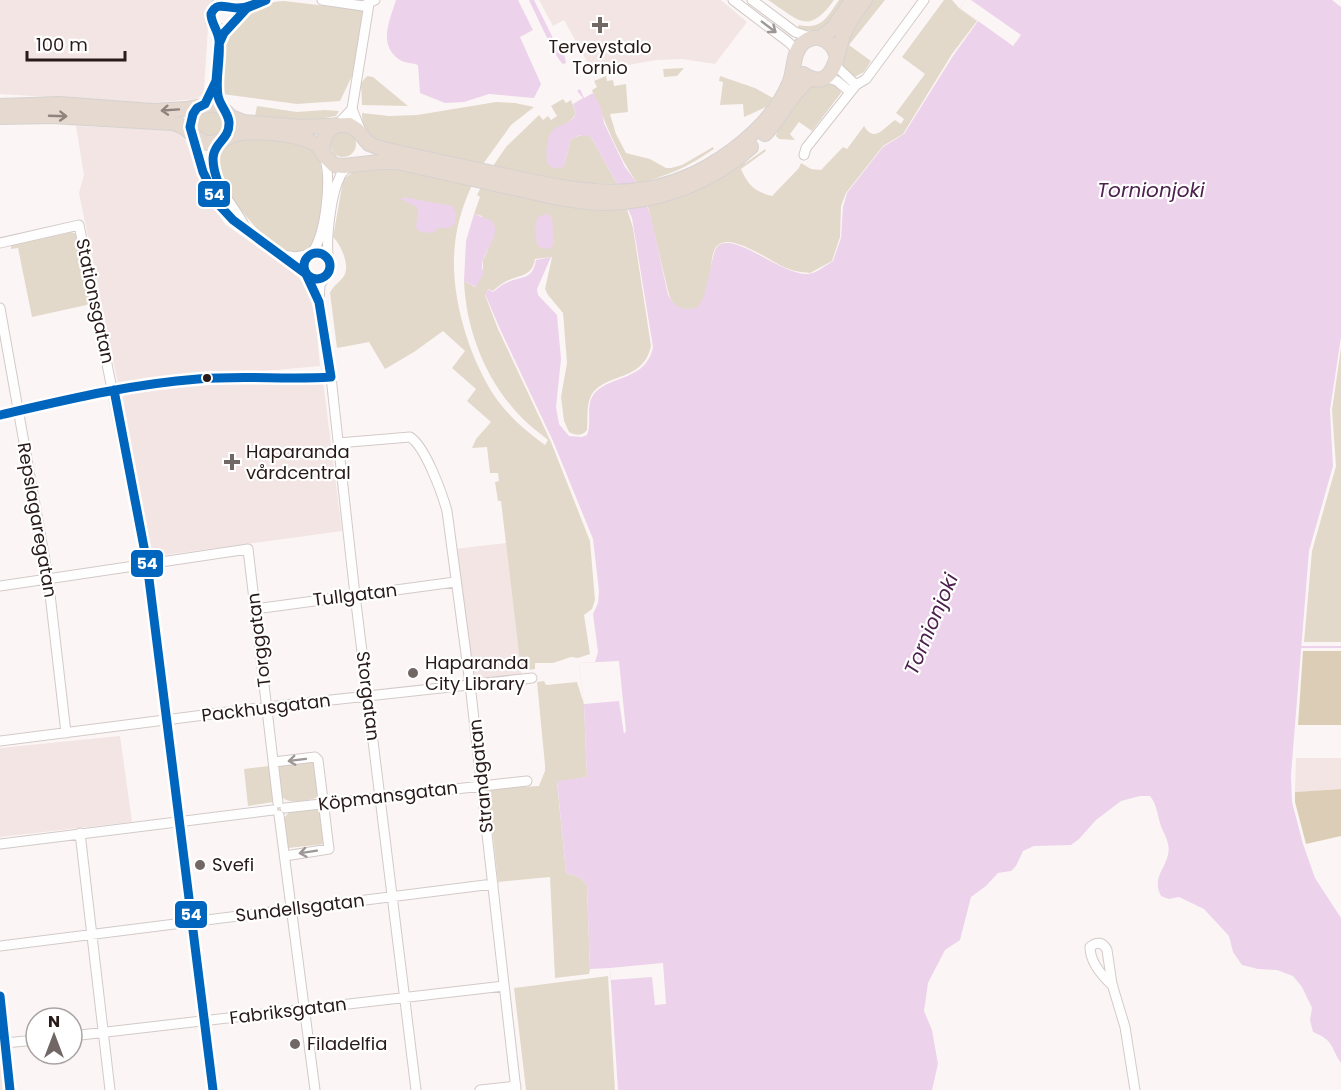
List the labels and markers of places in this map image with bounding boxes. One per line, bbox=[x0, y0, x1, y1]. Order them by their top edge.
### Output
marker: Terveystalo Tornio bbox=[591, 16, 609, 34]
place label: Terveystalo Tornio bbox=[548, 34, 652, 80]
unlabelled marker bbox=[201, 372, 213, 384]
place label: Haparanda vårdcentral bbox=[246, 439, 351, 485]
marker: Haparanda vårdcentral bbox=[223, 453, 241, 471]
place label: Haparanda City Library bbox=[425, 650, 529, 696]
marker: Haparanda City Library bbox=[406, 666, 420, 680]
place label: Svefi bbox=[212, 852, 254, 877]
marker: Svefi bbox=[193, 858, 207, 872]
place label: Filadelfia bbox=[307, 1031, 387, 1056]
marker: Filadelfia bbox=[288, 1037, 302, 1051]

